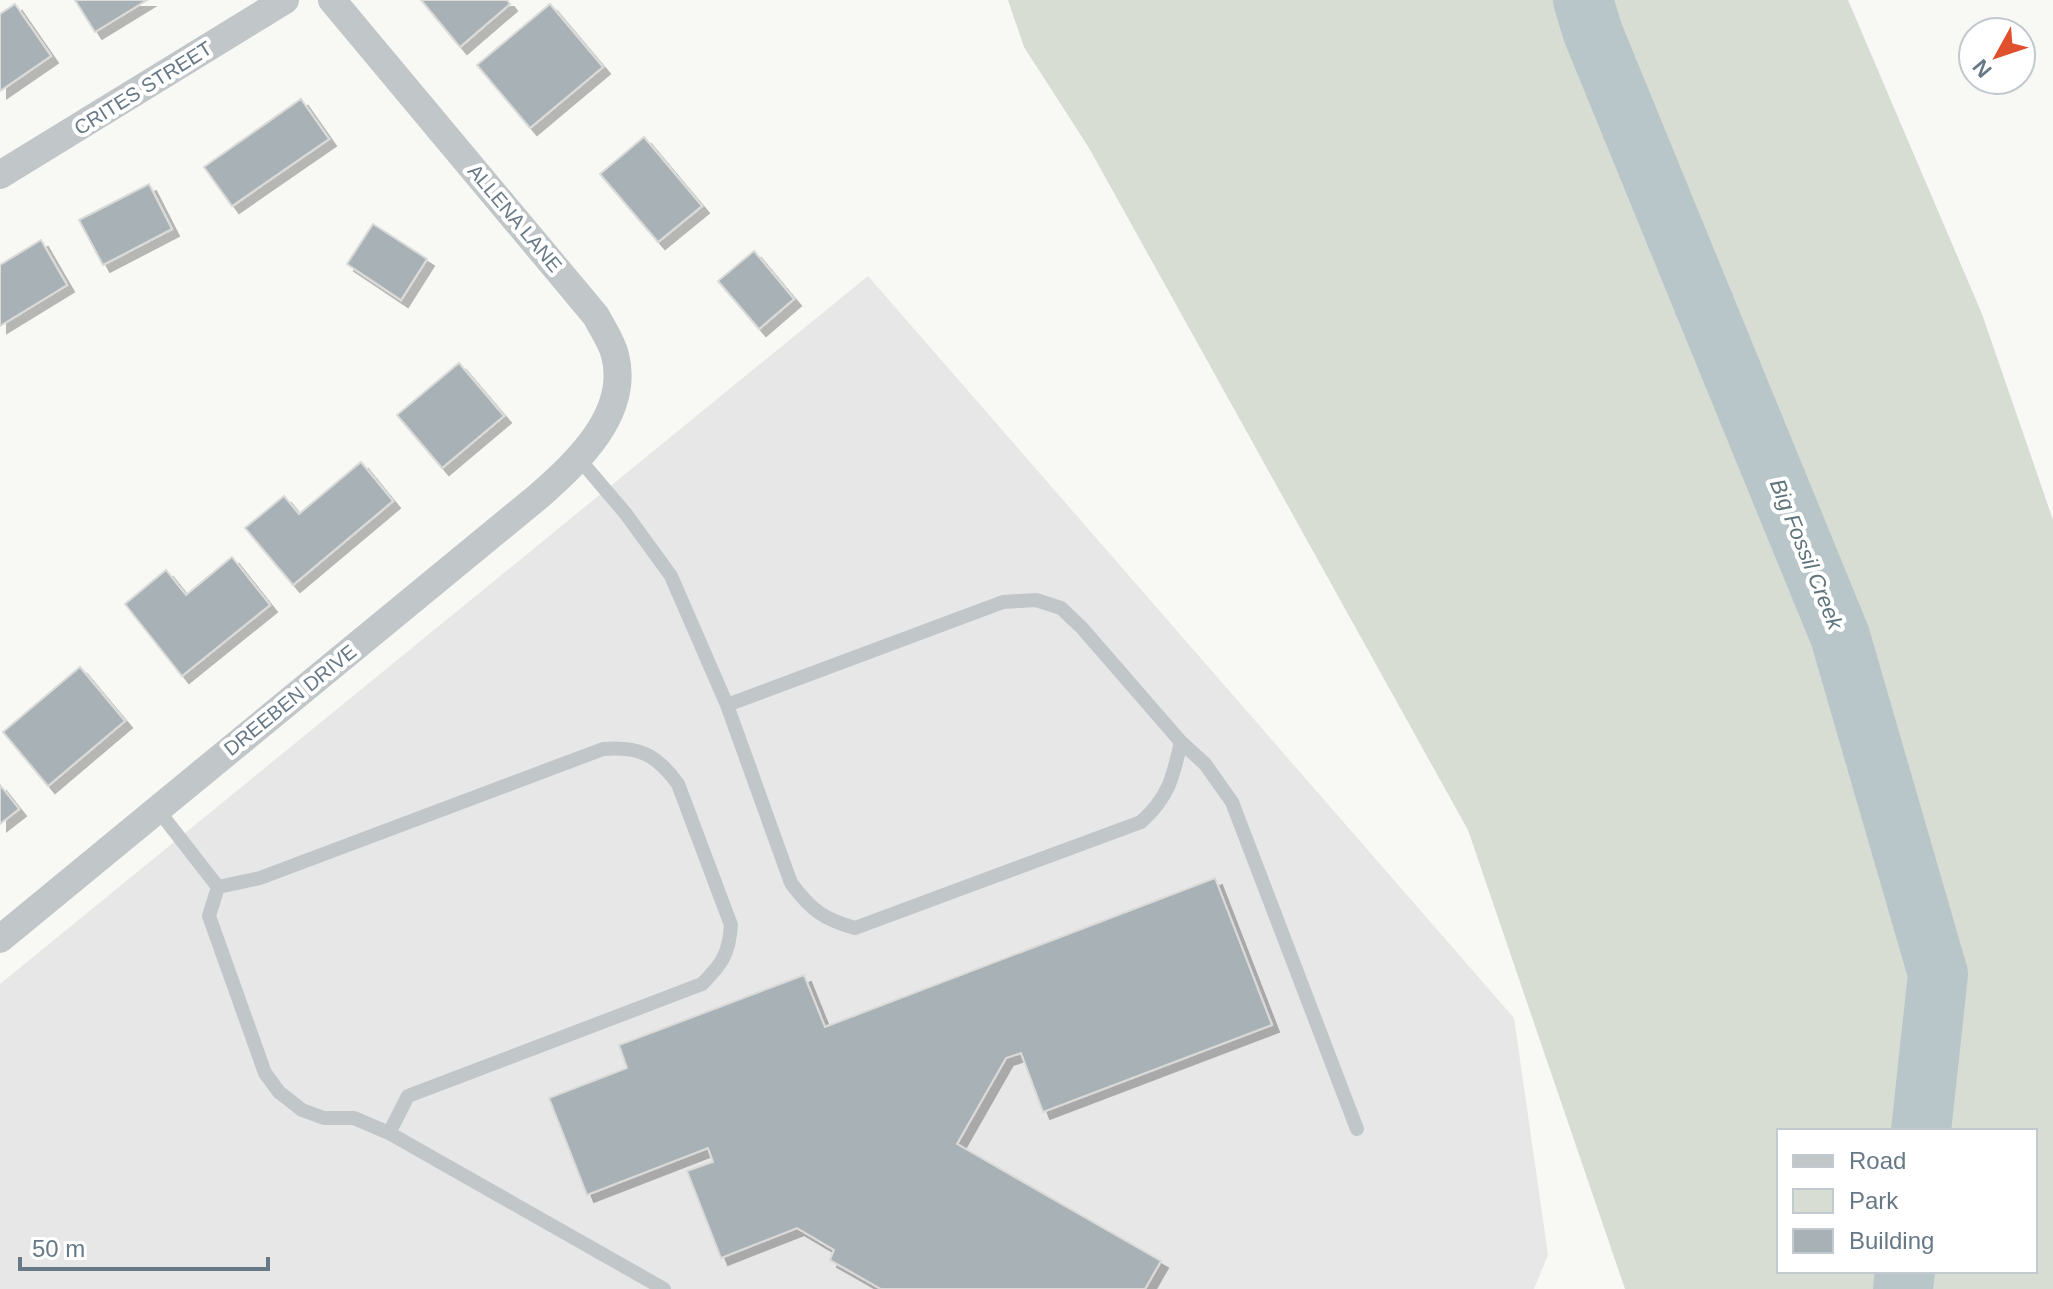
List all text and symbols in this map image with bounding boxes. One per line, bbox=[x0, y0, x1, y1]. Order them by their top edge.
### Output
north arrow bbox=[1957, 16, 2037, 96]
street label: CRITES STREET bbox=[70, 37, 216, 139]
text: N bbox=[1967, 54, 1997, 83]
street label: ALLENA LANE bbox=[464, 160, 566, 276]
water label: Big Fossil Creek bbox=[1765, 475, 1848, 634]
street label: DREEBEN DRIVE bbox=[220, 640, 360, 760]
legend bbox=[1777, 1129, 2037, 1273]
text: Road bbox=[1849, 1147, 1906, 1174]
text: Park bbox=[1849, 1187, 1899, 1214]
scale bar bbox=[20, 1221, 268, 1271]
text: Building bbox=[1849, 1227, 1934, 1254]
text: 50 m bbox=[32, 1235, 85, 1262]

